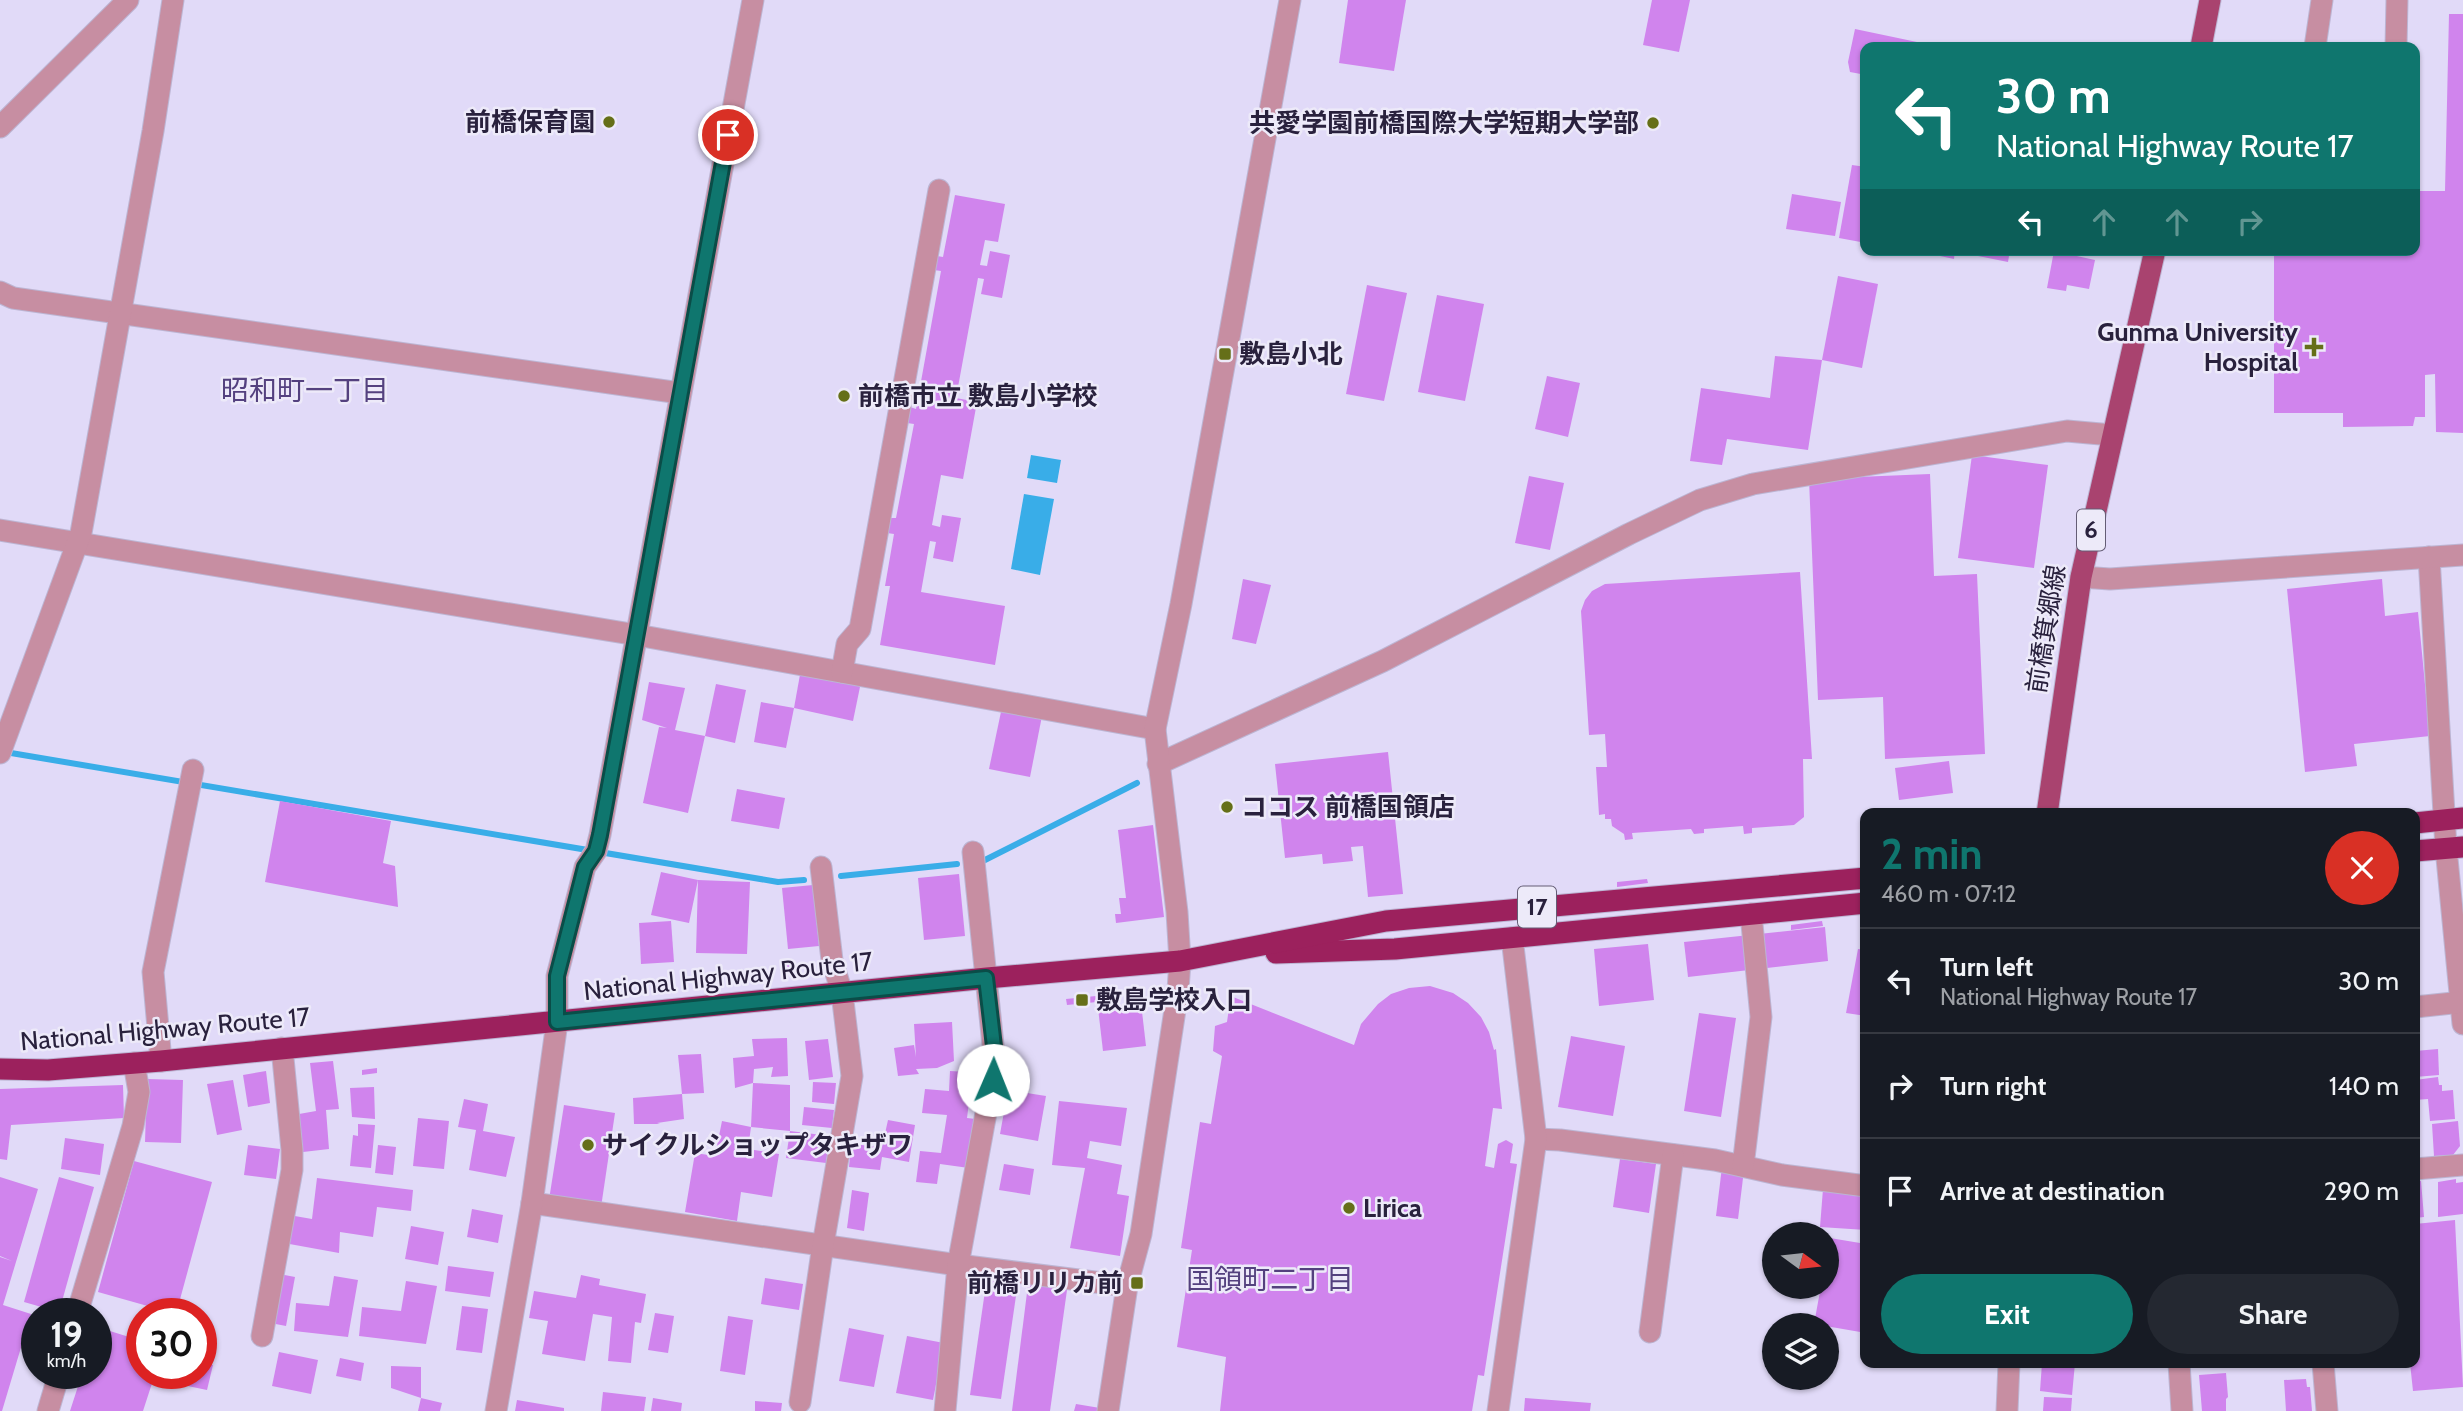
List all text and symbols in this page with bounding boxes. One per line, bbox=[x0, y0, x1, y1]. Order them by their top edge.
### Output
text: 30 m bbox=[1996, 66, 2111, 125]
icon: left bbox=[1881, 70, 1972, 161]
pin bbox=[698, 105, 758, 165]
place label: 前橋保育園 bbox=[465, 106, 595, 138]
place label: 共愛学園前橋国際大学短期大学部 bbox=[1249, 107, 1639, 139]
marker: 前橋保育園 bbox=[601, 114, 617, 130]
marker: 共愛学園前橋国際大学短期大学部 bbox=[1645, 115, 1661, 131]
icon: arrive bbox=[709, 116, 747, 154]
text: National Highway Route 17 bbox=[1996, 126, 2354, 165]
icon: left bbox=[2012, 203, 2050, 241]
icon: ahead bbox=[2085, 203, 2123, 241]
icon: ahead bbox=[2158, 203, 2196, 241]
icon: right bbox=[2231, 203, 2269, 241]
place label: Gunma University Hospital bbox=[2097, 316, 2298, 378]
marker: Gunma University Hospital bbox=[2304, 337, 2324, 357]
place label: 敷島小北 bbox=[1239, 338, 1343, 370]
marker: 敷島小北 bbox=[1217, 346, 1233, 362]
district label: 昭和町一丁目 bbox=[221, 373, 389, 407]
place label: 前橋市立 敷島小学校 bbox=[858, 380, 1098, 412]
marker: 前橋市立 敷島小学校 bbox=[836, 388, 852, 404]
road number: 6 bbox=[2077, 509, 2105, 550]
street label: 前橋箕郷線 bbox=[2020, 562, 2072, 696]
place label: ココス 前橋国領店 bbox=[1241, 791, 1455, 823]
marker: ココス 前橋国領店 bbox=[1219, 799, 1235, 815]
text: 2 min bbox=[1881, 828, 1982, 880]
button: close bbox=[2325, 831, 2399, 905]
text: 460 m · 07:12 bbox=[1881, 880, 2016, 908]
road number: 17 bbox=[1518, 887, 1556, 928]
street label: National Highway Route 17 bbox=[582, 945, 874, 1007]
text: Turn left bbox=[1940, 951, 2033, 983]
icon: left bbox=[1881, 962, 1919, 1000]
text: 30 m bbox=[2338, 965, 2399, 997]
text: National Highway Route 17 bbox=[1940, 983, 2197, 1011]
place label: 敷島学校入口 bbox=[1096, 984, 1252, 1016]
marker: 敷島学校入口 bbox=[1074, 992, 1090, 1008]
street label: National Highway Route 17 bbox=[19, 1000, 311, 1058]
position arrow bbox=[956, 1043, 1030, 1117]
icon: right bbox=[1881, 1067, 1919, 1105]
text: Turn right bbox=[1940, 1070, 2046, 1102]
text: 140 m bbox=[2329, 1070, 2399, 1102]
place label: サイクルショップタキザワ bbox=[602, 1129, 913, 1161]
marker: サイクルショップタキザワ bbox=[580, 1137, 596, 1153]
icon: arrive bbox=[1881, 1172, 1919, 1210]
text: Arrive at destination bbox=[1940, 1175, 2165, 1207]
text: 290 m bbox=[2324, 1175, 2399, 1207]
place label: Lirica bbox=[1363, 1192, 1422, 1224]
marker: Lirica bbox=[1341, 1200, 1357, 1216]
north arrow bbox=[1762, 1222, 1839, 1298]
map controls bbox=[1762, 1222, 1839, 1390]
district label: 国領町二丁目 bbox=[1186, 1262, 1354, 1296]
place label: 前橋リリカ前 bbox=[967, 1267, 1123, 1299]
button: Exit bbox=[1881, 1274, 2133, 1354]
button: Share bbox=[2147, 1274, 2399, 1354]
marker: 前橋リリカ前 bbox=[1129, 1275, 1145, 1291]
speed limit sign: 30 bbox=[126, 1298, 217, 1389]
text: 19 bbox=[50, 1313, 83, 1356]
button: layers bbox=[1762, 1313, 1839, 1390]
text: km/h bbox=[47, 1350, 86, 1372]

